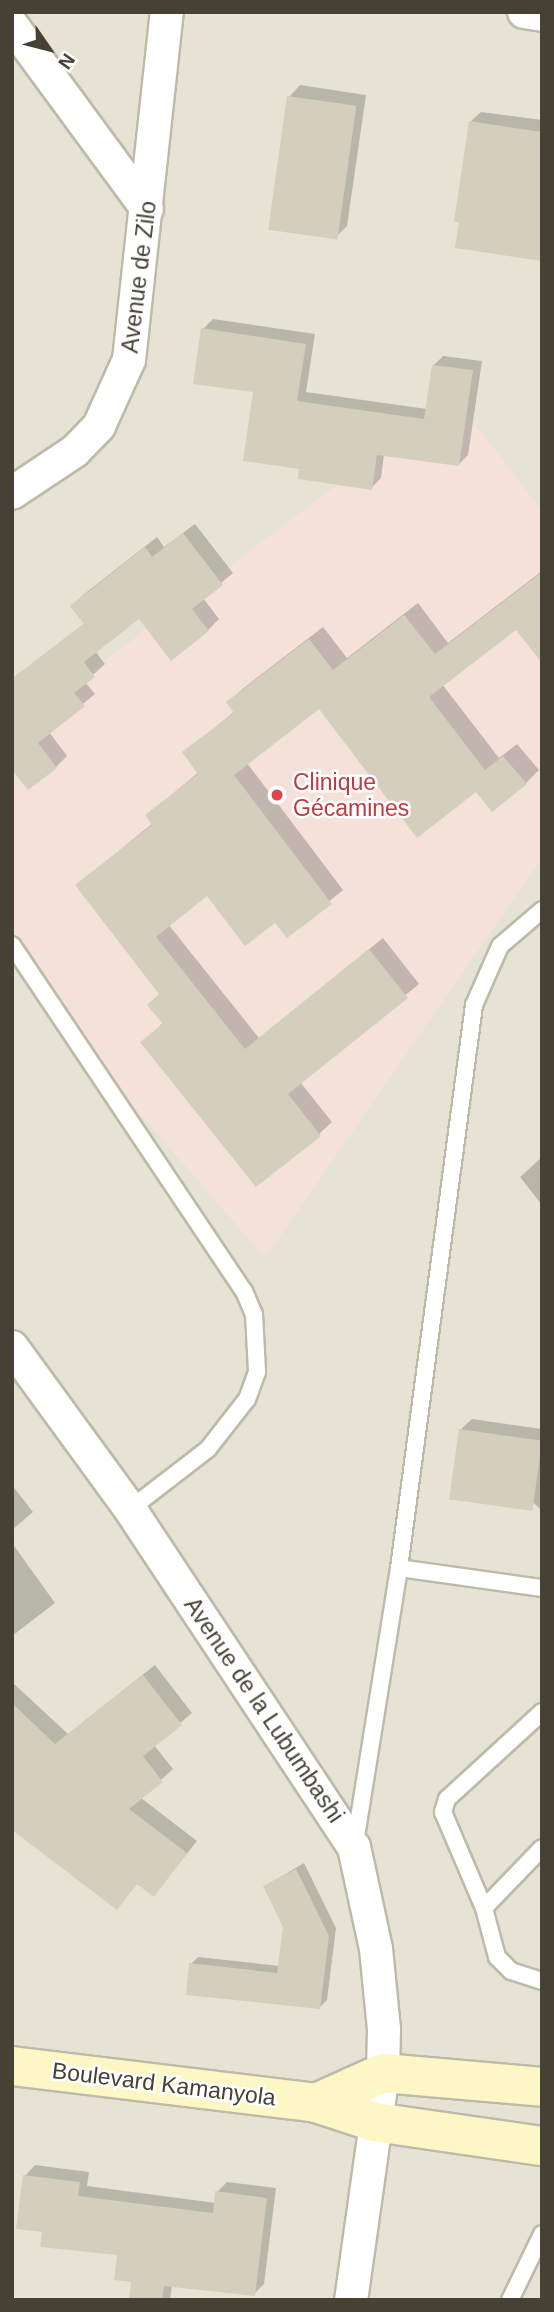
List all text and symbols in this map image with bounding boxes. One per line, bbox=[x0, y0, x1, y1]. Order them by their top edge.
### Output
north arrow bbox=[14, 14, 84, 84]
text: N bbox=[54, 50, 79, 73]
street label: Avenue de Zilo bbox=[116, 199, 162, 355]
place label: Clinique Gécamines bbox=[293, 768, 409, 822]
marker: Clinique Gécamines bbox=[267, 785, 287, 805]
street label: Avenue de la Lubumbashi bbox=[178, 1592, 350, 1828]
street label: Boulevard Kamanyola bbox=[51, 2057, 277, 2111]

